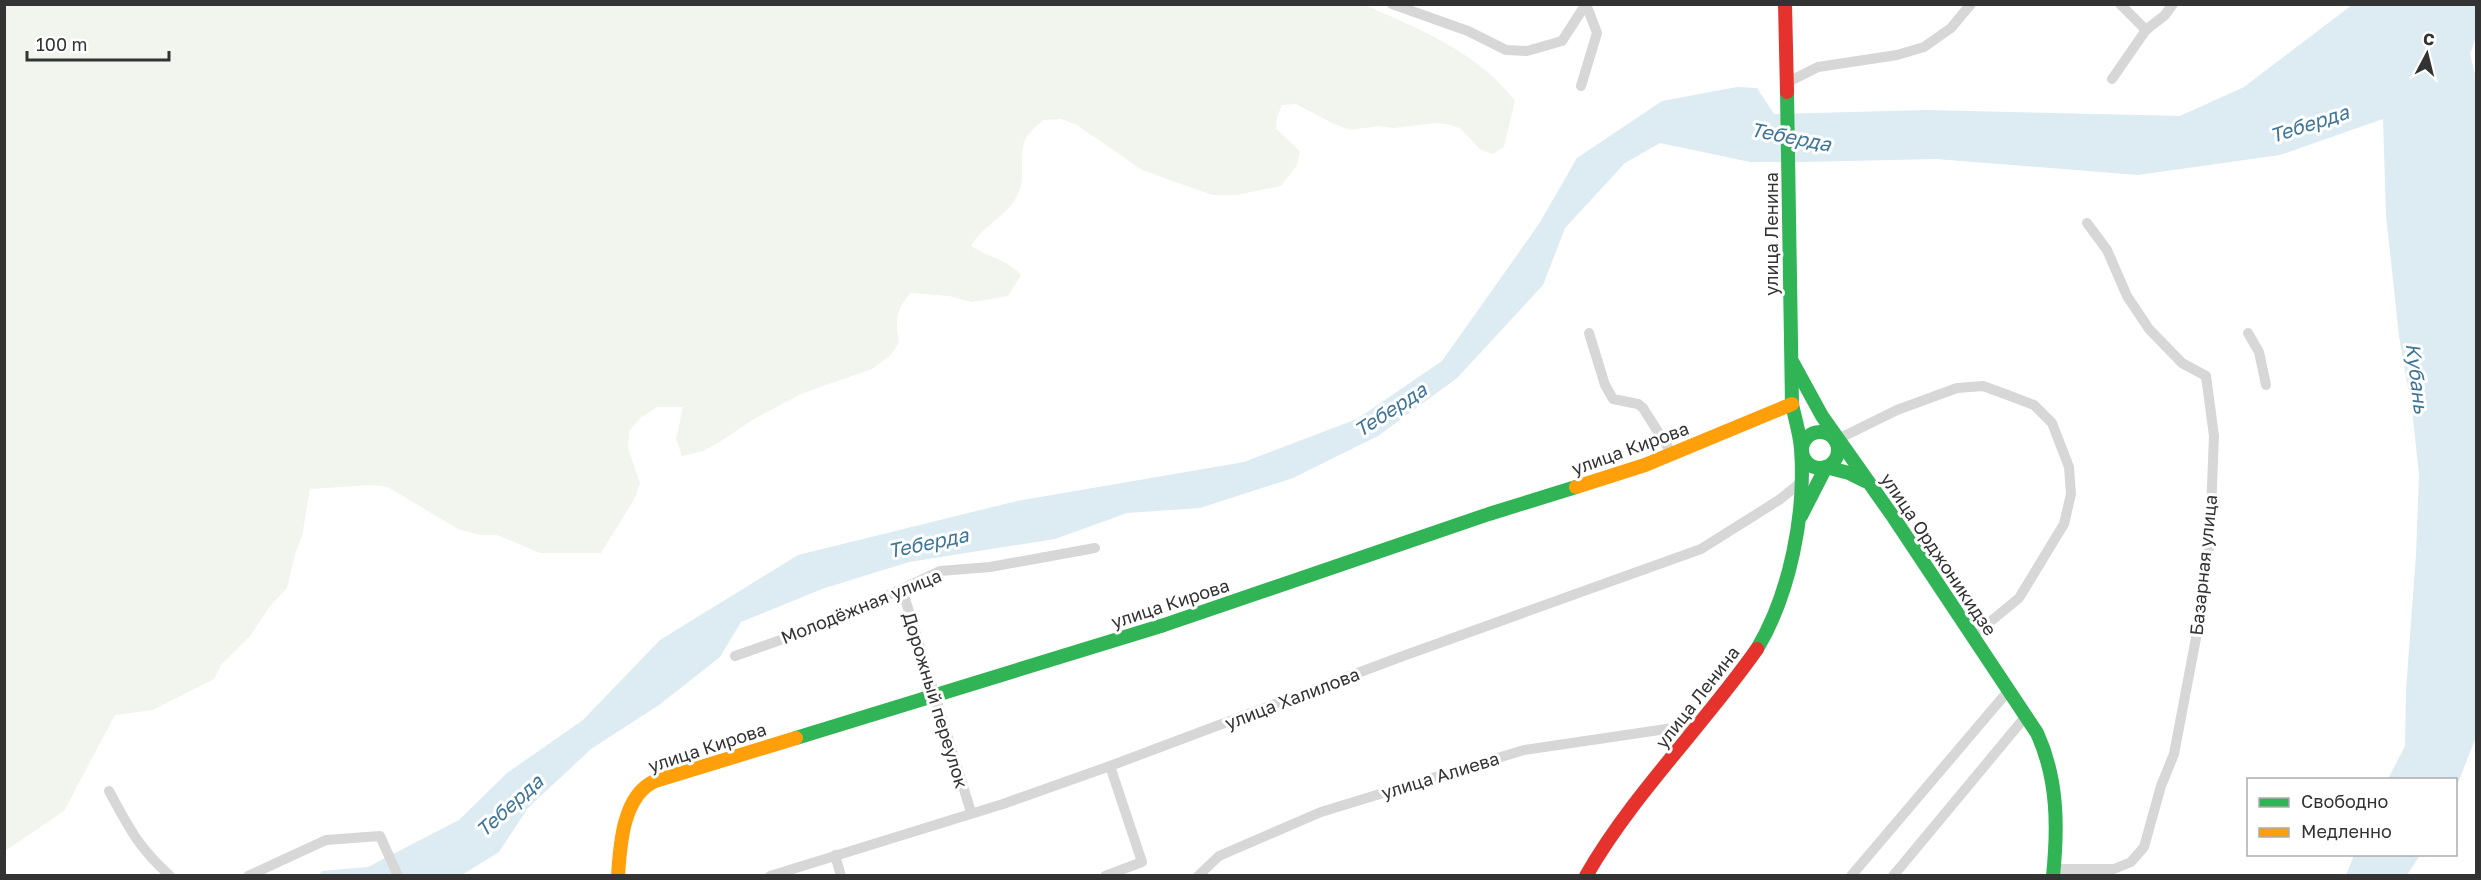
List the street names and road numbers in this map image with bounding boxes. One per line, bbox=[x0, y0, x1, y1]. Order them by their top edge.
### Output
street label: улица Ленина bbox=[1760, 172, 1782, 296]
street label: улица Кирова bbox=[1568, 417, 1692, 479]
street label: улица Орджоникидзе bbox=[1876, 468, 2002, 640]
street label: Базарная улица bbox=[2185, 493, 2221, 637]
street label: Молодёжная улица bbox=[777, 564, 945, 648]
street label: улица Кирова bbox=[1108, 574, 1232, 632]
street label: Дорожный переулок bbox=[899, 609, 973, 791]
street label: улица Ленина bbox=[1650, 642, 1744, 752]
street label: улица Халилова bbox=[1222, 662, 1362, 734]
street label: улица Кирова bbox=[645, 718, 769, 776]
street label: улица Алиева bbox=[1378, 747, 1502, 803]

